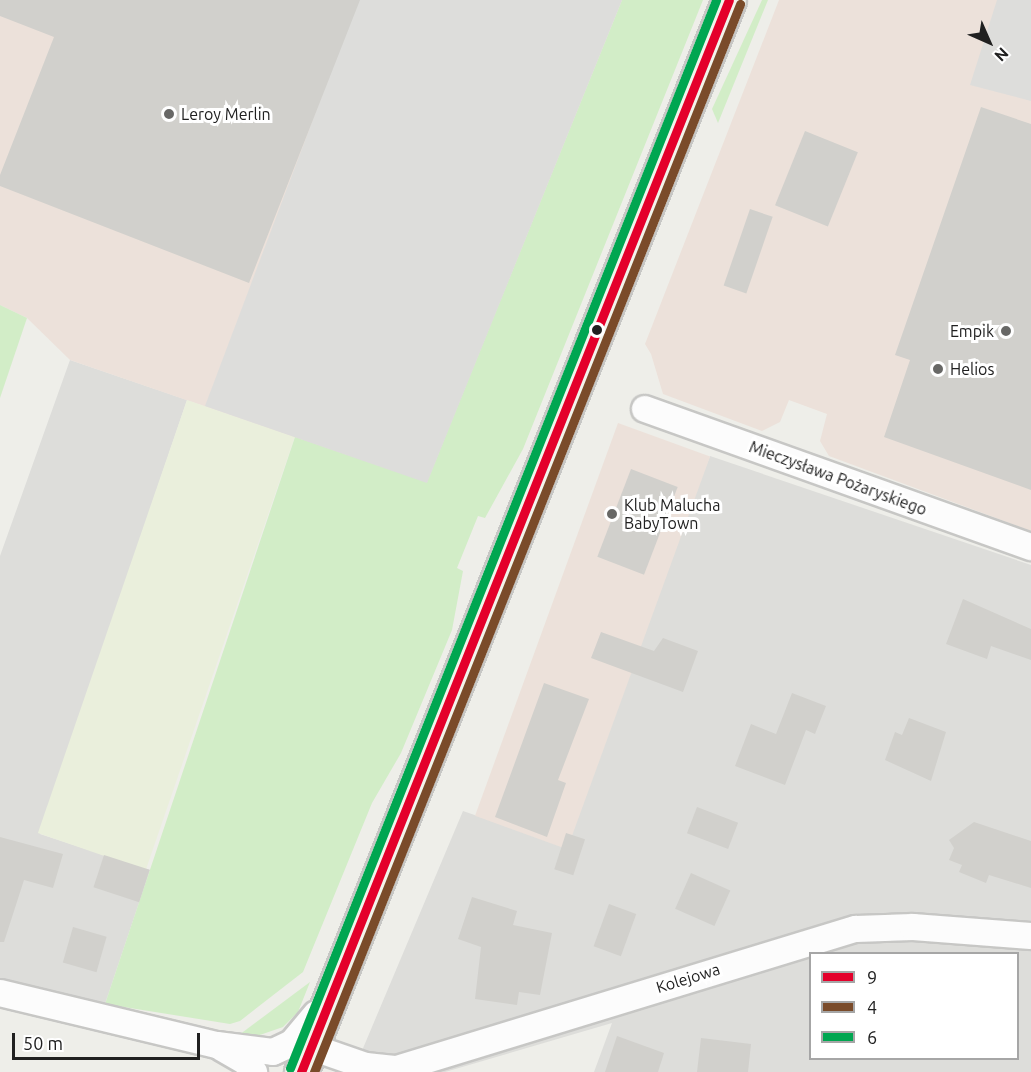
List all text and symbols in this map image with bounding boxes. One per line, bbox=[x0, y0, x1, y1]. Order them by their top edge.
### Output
north arrow bbox=[959, 12, 1019, 72]
text: N bbox=[991, 44, 1012, 65]
place label: Leroy Merlin bbox=[181, 104, 271, 124]
marker: Leroy Merlin bbox=[162, 107, 176, 121]
place label: Empik bbox=[950, 321, 994, 341]
unlabelled marker bbox=[591, 324, 603, 336]
marker: Empik bbox=[999, 324, 1013, 338]
place label: Helios bbox=[950, 359, 994, 379]
marker: Helios bbox=[931, 362, 945, 376]
street label: Mieczysława Pożaryskiego bbox=[747, 437, 929, 519]
place label: Klub Malucha BabyTown bbox=[624, 495, 720, 533]
marker: Klub Malucha BabyTown bbox=[605, 507, 619, 521]
legend bbox=[809, 952, 1019, 1060]
street label: Kolejowa bbox=[654, 959, 722, 997]
text: 9 bbox=[867, 967, 877, 987]
text: 4 bbox=[867, 997, 877, 1017]
scale bar bbox=[15, 1021, 202, 1059]
text: 6 bbox=[867, 1027, 877, 1047]
text: 50 m bbox=[23, 1033, 63, 1053]

